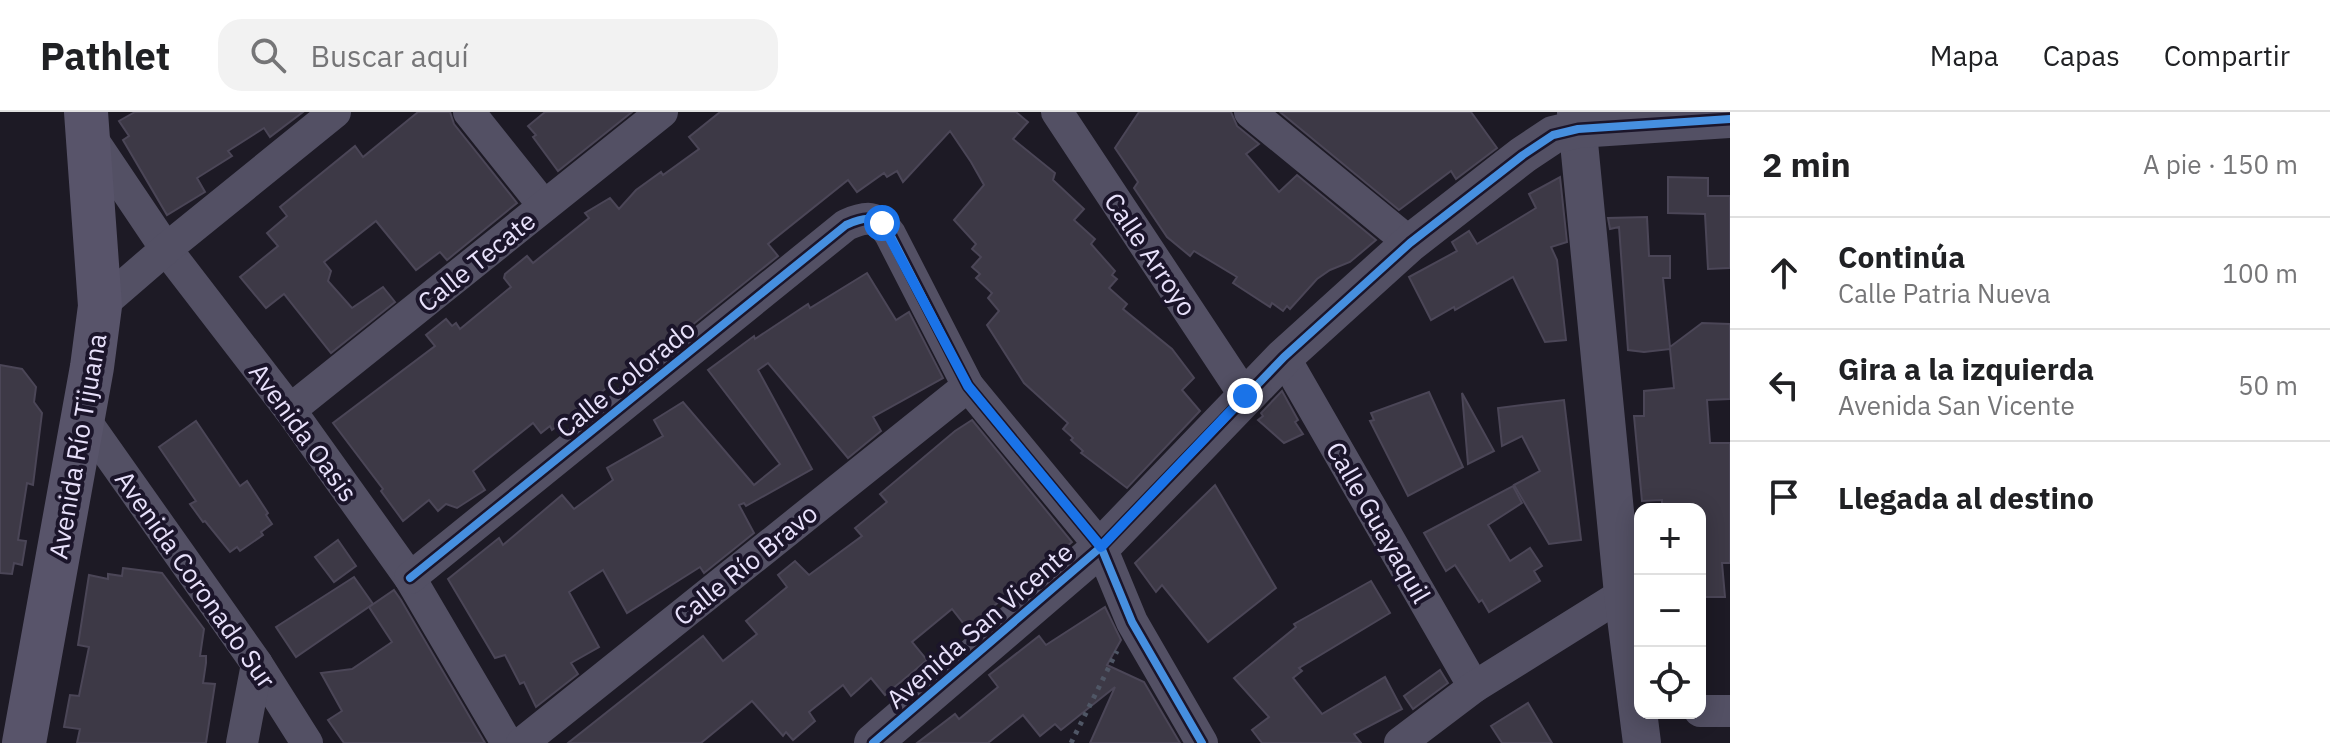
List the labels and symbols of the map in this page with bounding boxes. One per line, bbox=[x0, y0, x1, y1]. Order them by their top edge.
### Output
street label: Calle Arroyo bbox=[1097, 186, 1205, 322]
street label: Calle Tecate bbox=[410, 203, 542, 319]
route start bbox=[864, 205, 900, 241]
street label: Calle Colorado bbox=[548, 311, 702, 445]
street label: Avenida Río Tijuana bbox=[40, 330, 114, 561]
street label: Avenida Oasis bbox=[242, 356, 366, 508]
route end bbox=[1227, 378, 1263, 414]
street label: Calle Guayaquil bbox=[1319, 435, 1439, 609]
street label: Avenida Coronado Sur bbox=[108, 464, 284, 695]
street label: Calle Río Bravo bbox=[666, 496, 824, 632]
street label: Avenida San Vicente bbox=[878, 534, 1080, 716]

